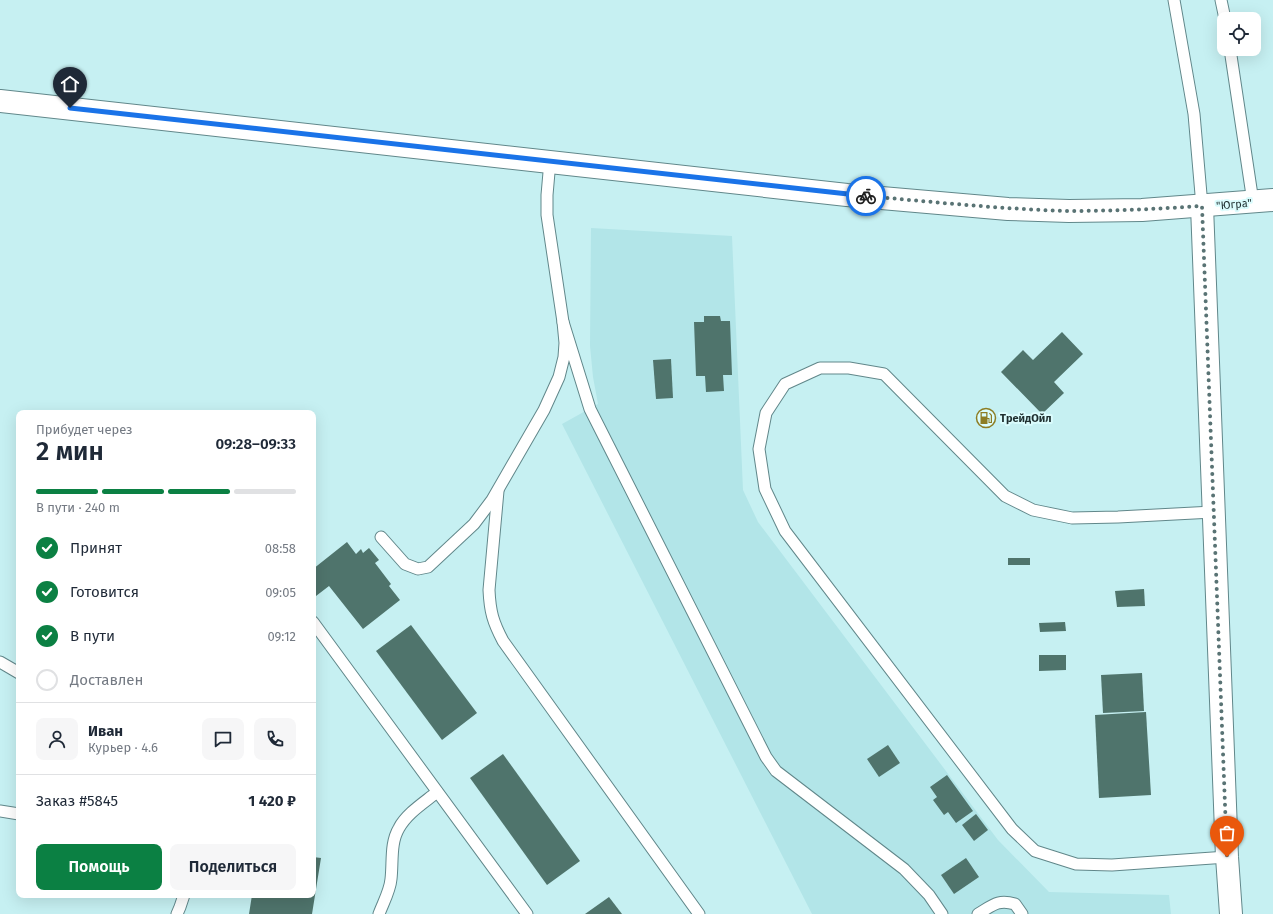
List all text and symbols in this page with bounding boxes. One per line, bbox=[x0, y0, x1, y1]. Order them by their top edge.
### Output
map controls bbox=[1217, 12, 1261, 56]
button: locate bbox=[1217, 12, 1261, 56]
pin bbox=[53, 67, 87, 108]
icon: home bbox=[59, 73, 81, 95]
courier bbox=[846, 176, 886, 216]
icon: bike bbox=[855, 185, 877, 207]
street label: "Югра" bbox=[1216, 196, 1252, 213]
fuel station icon: ТрейдОйл bbox=[975, 407, 997, 429]
place label: ТрейдОйл bbox=[1000, 412, 1052, 425]
text: Прибудет через bbox=[36, 422, 133, 437]
text: 09:28–09:33 bbox=[215, 435, 296, 453]
text: 2 мин bbox=[36, 436, 104, 467]
text: В пути · 240 m bbox=[36, 500, 120, 515]
icon: check bbox=[36, 537, 58, 559]
text: Принят bbox=[70, 539, 122, 557]
text: 08:58 bbox=[265, 541, 296, 556]
icon: check bbox=[36, 581, 58, 603]
text: Готовится bbox=[70, 583, 139, 601]
text: 09:05 bbox=[265, 585, 296, 600]
icon: check bbox=[36, 625, 58, 647]
text: В пути bbox=[70, 627, 115, 645]
text: 09:12 bbox=[267, 629, 296, 644]
text: Доставлен bbox=[70, 671, 143, 689]
button: person bbox=[36, 718, 78, 760]
button: chat bbox=[202, 718, 244, 760]
button: phone bbox=[254, 718, 296, 760]
text: Иван bbox=[88, 722, 123, 740]
text: Курьер · 4.6 bbox=[88, 740, 158, 755]
text: Заказ #5845 bbox=[36, 792, 118, 810]
text: 1 420 ₽ bbox=[248, 792, 296, 810]
pin bbox=[1210, 816, 1244, 857]
icon: bag bbox=[1216, 822, 1238, 844]
button: Помощь bbox=[36, 844, 162, 890]
button: Поделиться bbox=[170, 844, 296, 890]

